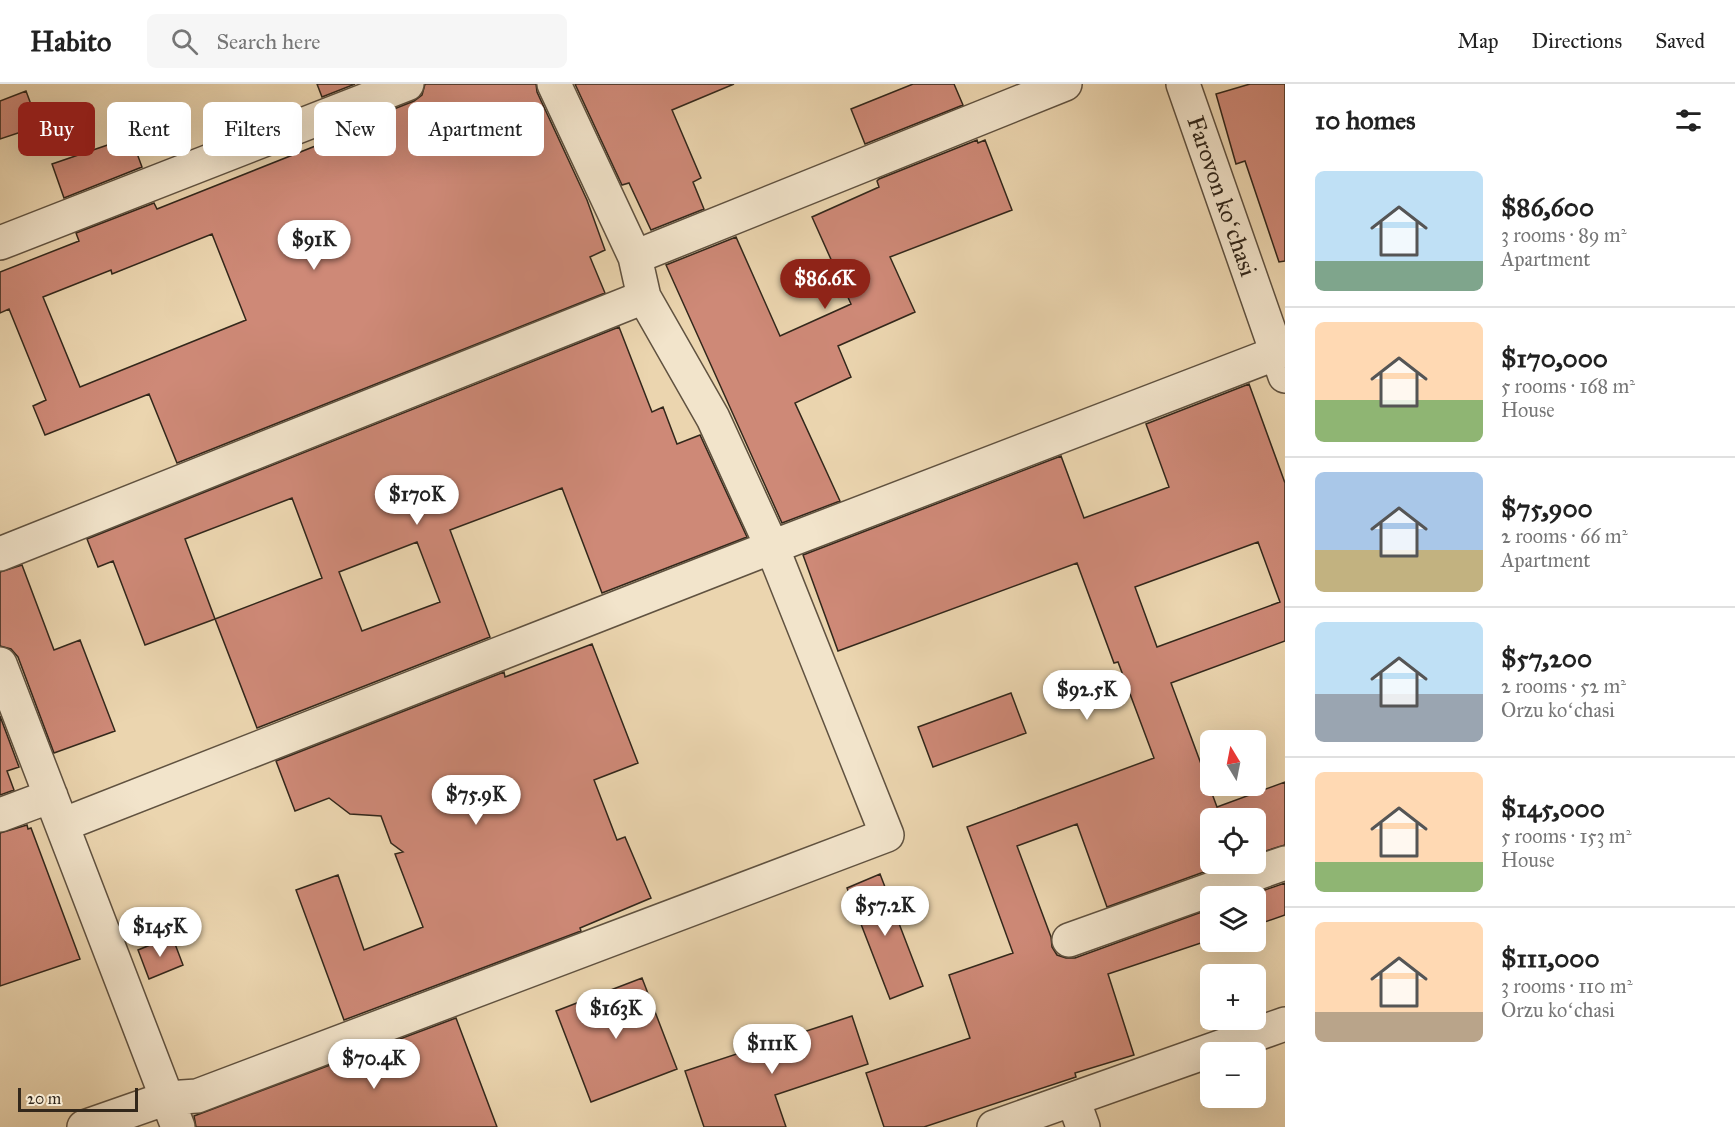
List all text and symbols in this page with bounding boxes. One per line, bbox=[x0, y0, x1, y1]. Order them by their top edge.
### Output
search box bbox=[147, 14, 567, 68]
text: Habito bbox=[30, 24, 111, 59]
icon: search bbox=[168, 25, 201, 58]
text: Search here bbox=[216, 28, 320, 55]
text: Map bbox=[1458, 28, 1499, 54]
text: Directions bbox=[1532, 28, 1622, 54]
text: Saved bbox=[1655, 28, 1705, 54]
chip: Buy bbox=[18, 102, 95, 156]
chip: Rent bbox=[107, 102, 191, 156]
chip: Filters bbox=[203, 102, 302, 156]
chip: New bbox=[314, 102, 396, 156]
chip: Apartment bbox=[408, 102, 544, 156]
text: 10 homes bbox=[1315, 104, 1416, 136]
icon: filters bbox=[1672, 104, 1705, 137]
street label: Farovon koʻchasi bbox=[1180, 112, 1264, 281]
text: $86,600 bbox=[1501, 191, 1594, 223]
icon: home bbox=[1363, 195, 1435, 267]
pin: $91K bbox=[278, 220, 350, 271]
text: 3 rooms · 89 m² bbox=[1501, 223, 1626, 247]
text: $91K bbox=[292, 227, 336, 251]
text: Apartment bbox=[1501, 247, 1590, 271]
pin: $86.6K bbox=[776, 259, 874, 310]
text: $86.6K bbox=[794, 266, 856, 290]
text: $170,000 bbox=[1501, 342, 1608, 374]
icon: home bbox=[1363, 346, 1435, 418]
text: 5 rooms · 168 m² bbox=[1501, 374, 1635, 398]
text: House bbox=[1501, 398, 1555, 422]
pin: $170K bbox=[375, 475, 459, 526]
text: $170K bbox=[389, 482, 445, 506]
text: $75,900 bbox=[1501, 492, 1593, 524]
icon: home bbox=[1363, 496, 1435, 568]
text: 2 rooms · 66 m² bbox=[1501, 524, 1627, 548]
text: Apartment bbox=[1501, 548, 1590, 572]
text: $57,200 bbox=[1501, 642, 1592, 674]
icon: home bbox=[1363, 646, 1435, 718]
pin: $92.5K bbox=[1038, 670, 1136, 721]
text: 2 rooms · 52 m² bbox=[1501, 674, 1626, 698]
text: $92.5K bbox=[1057, 677, 1117, 701]
text: Orzu koʻchasi bbox=[1501, 698, 1615, 722]
north arrow bbox=[1200, 730, 1266, 796]
map controls bbox=[1200, 730, 1266, 1108]
pin: $75.9K bbox=[427, 775, 525, 826]
text: $75.9K bbox=[446, 782, 506, 806]
text: $145,000 bbox=[1501, 792, 1605, 824]
icon: home bbox=[1363, 796, 1435, 868]
button: locate bbox=[1200, 808, 1266, 874]
text: 5 rooms · 153 m² bbox=[1501, 824, 1631, 848]
text: House bbox=[1501, 848, 1555, 872]
pin: $57.2K bbox=[836, 886, 934, 937]
button: layers bbox=[1200, 886, 1266, 952]
text: $57.2K bbox=[855, 893, 915, 917]
pin: $145K bbox=[118, 907, 202, 958]
text: $145K bbox=[133, 914, 187, 938]
text: $111,000 bbox=[1501, 942, 1600, 974]
icon: home bbox=[1363, 946, 1435, 1018]
button: + bbox=[1200, 964, 1266, 1030]
text: 3 rooms · 110 m² bbox=[1501, 974, 1632, 998]
pin: $163K bbox=[574, 989, 658, 1040]
text: $163K bbox=[590, 996, 642, 1020]
text: Orzu koʻchasi bbox=[1501, 998, 1615, 1022]
pin: $111K bbox=[730, 1024, 814, 1075]
text: $111K bbox=[747, 1031, 797, 1055]
pin: $70.4K bbox=[325, 1039, 423, 1090]
button: − bbox=[1200, 1042, 1266, 1108]
text: $70.4K bbox=[342, 1046, 406, 1070]
scale bar bbox=[18, 1085, 138, 1112]
text: 20 m bbox=[27, 1089, 61, 1108]

